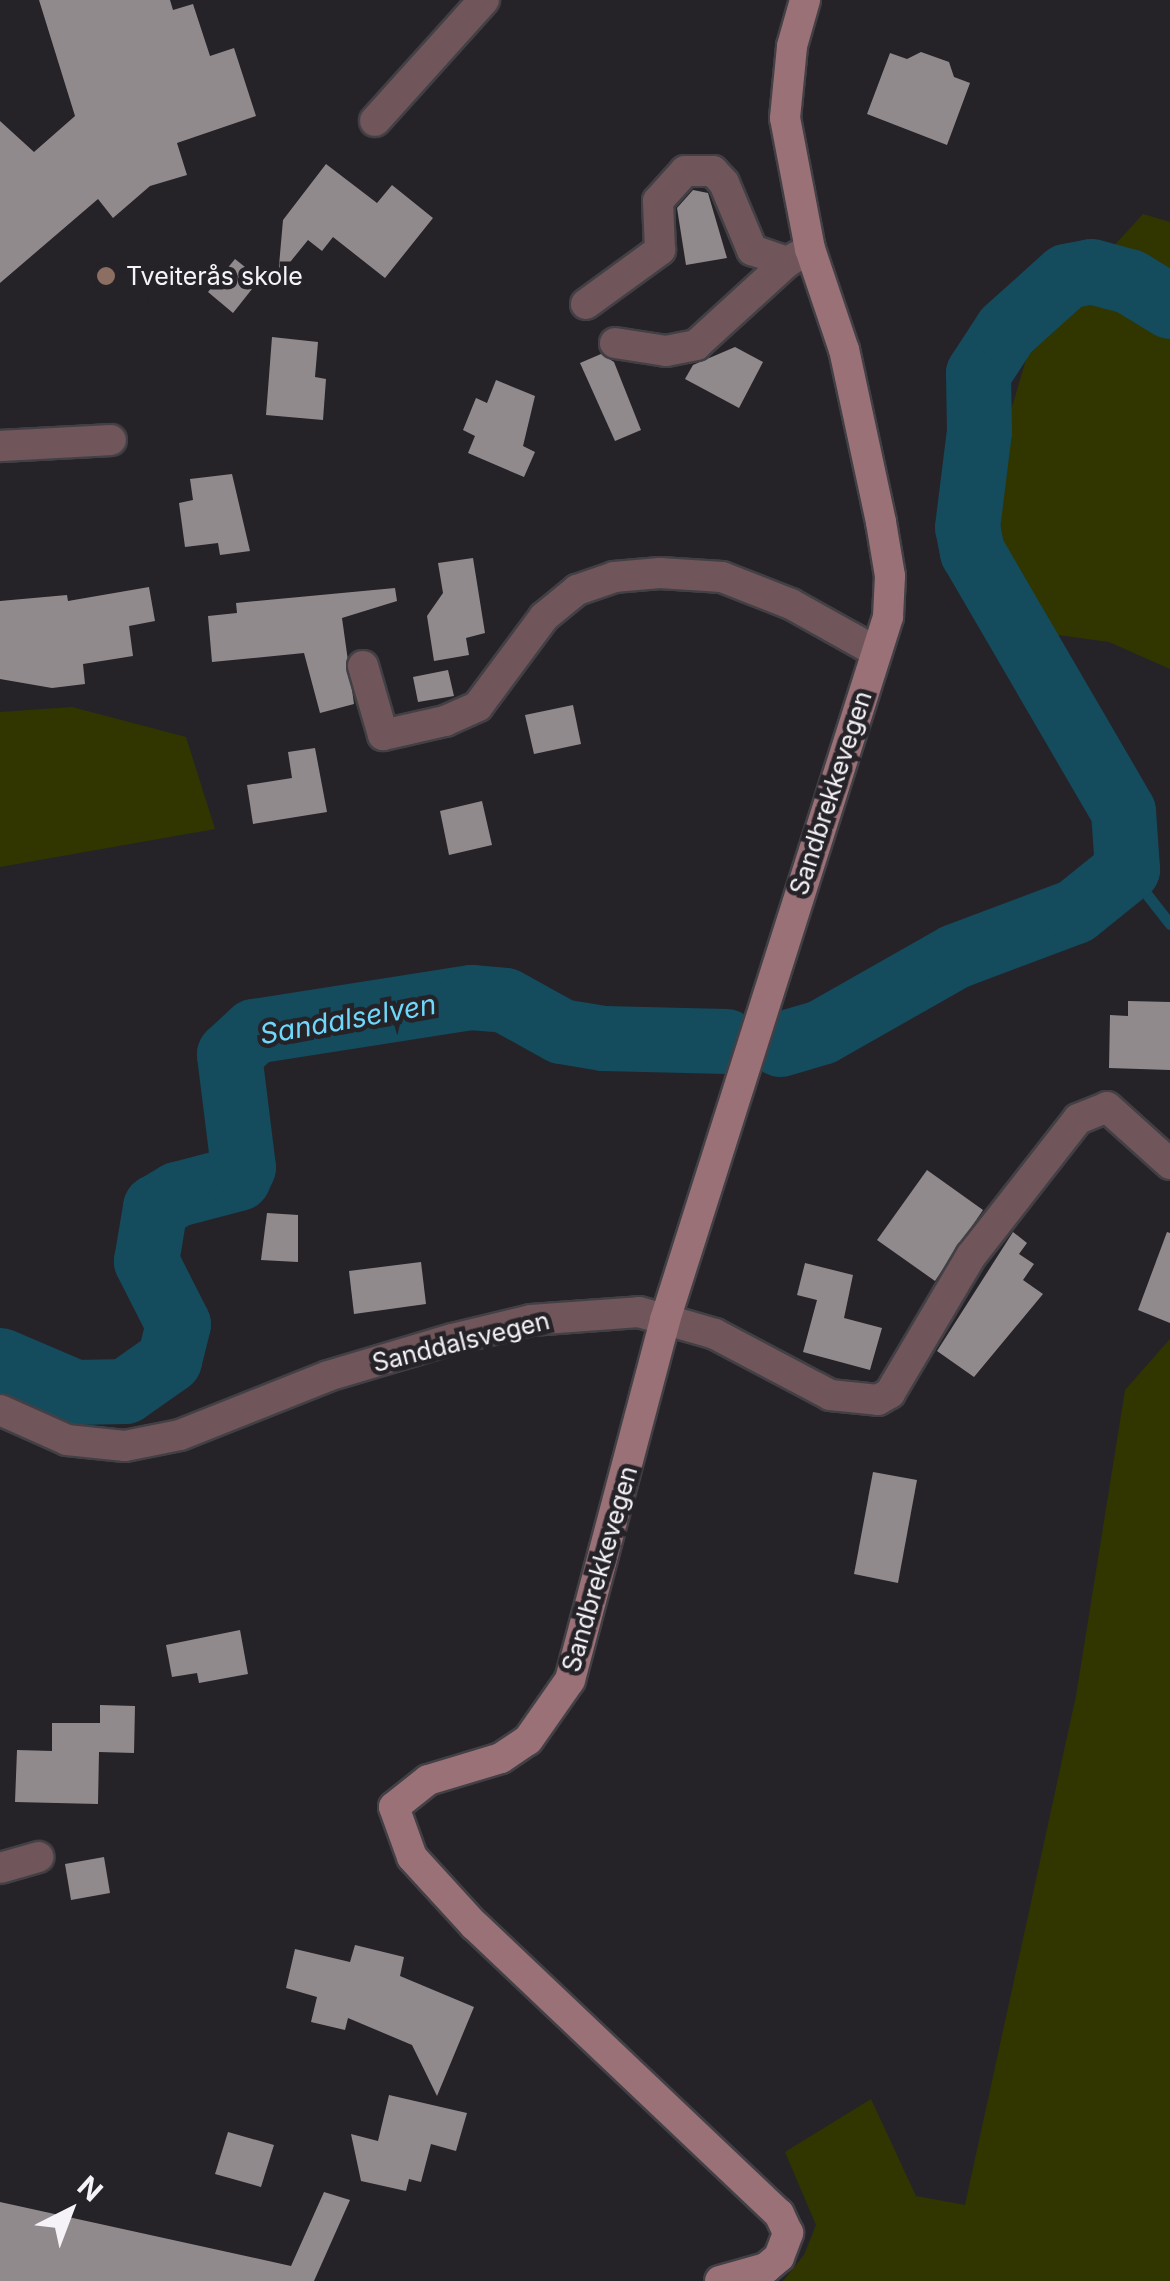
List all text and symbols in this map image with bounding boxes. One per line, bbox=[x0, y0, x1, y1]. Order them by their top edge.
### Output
place label: Tveiterås skole bbox=[126, 261, 303, 291]
marker: Tveiterås skole bbox=[95, 265, 117, 287]
street label: Sandbrekkevegen bbox=[784, 687, 878, 899]
water label: Sandalselven bbox=[257, 987, 439, 1051]
street label: Sanddalsvegen bbox=[369, 1305, 553, 1379]
street label: Sandbrekkevegen bbox=[556, 1463, 644, 1675]
north arrow bbox=[20, 2161, 120, 2261]
text: N bbox=[71, 2169, 109, 2208]

